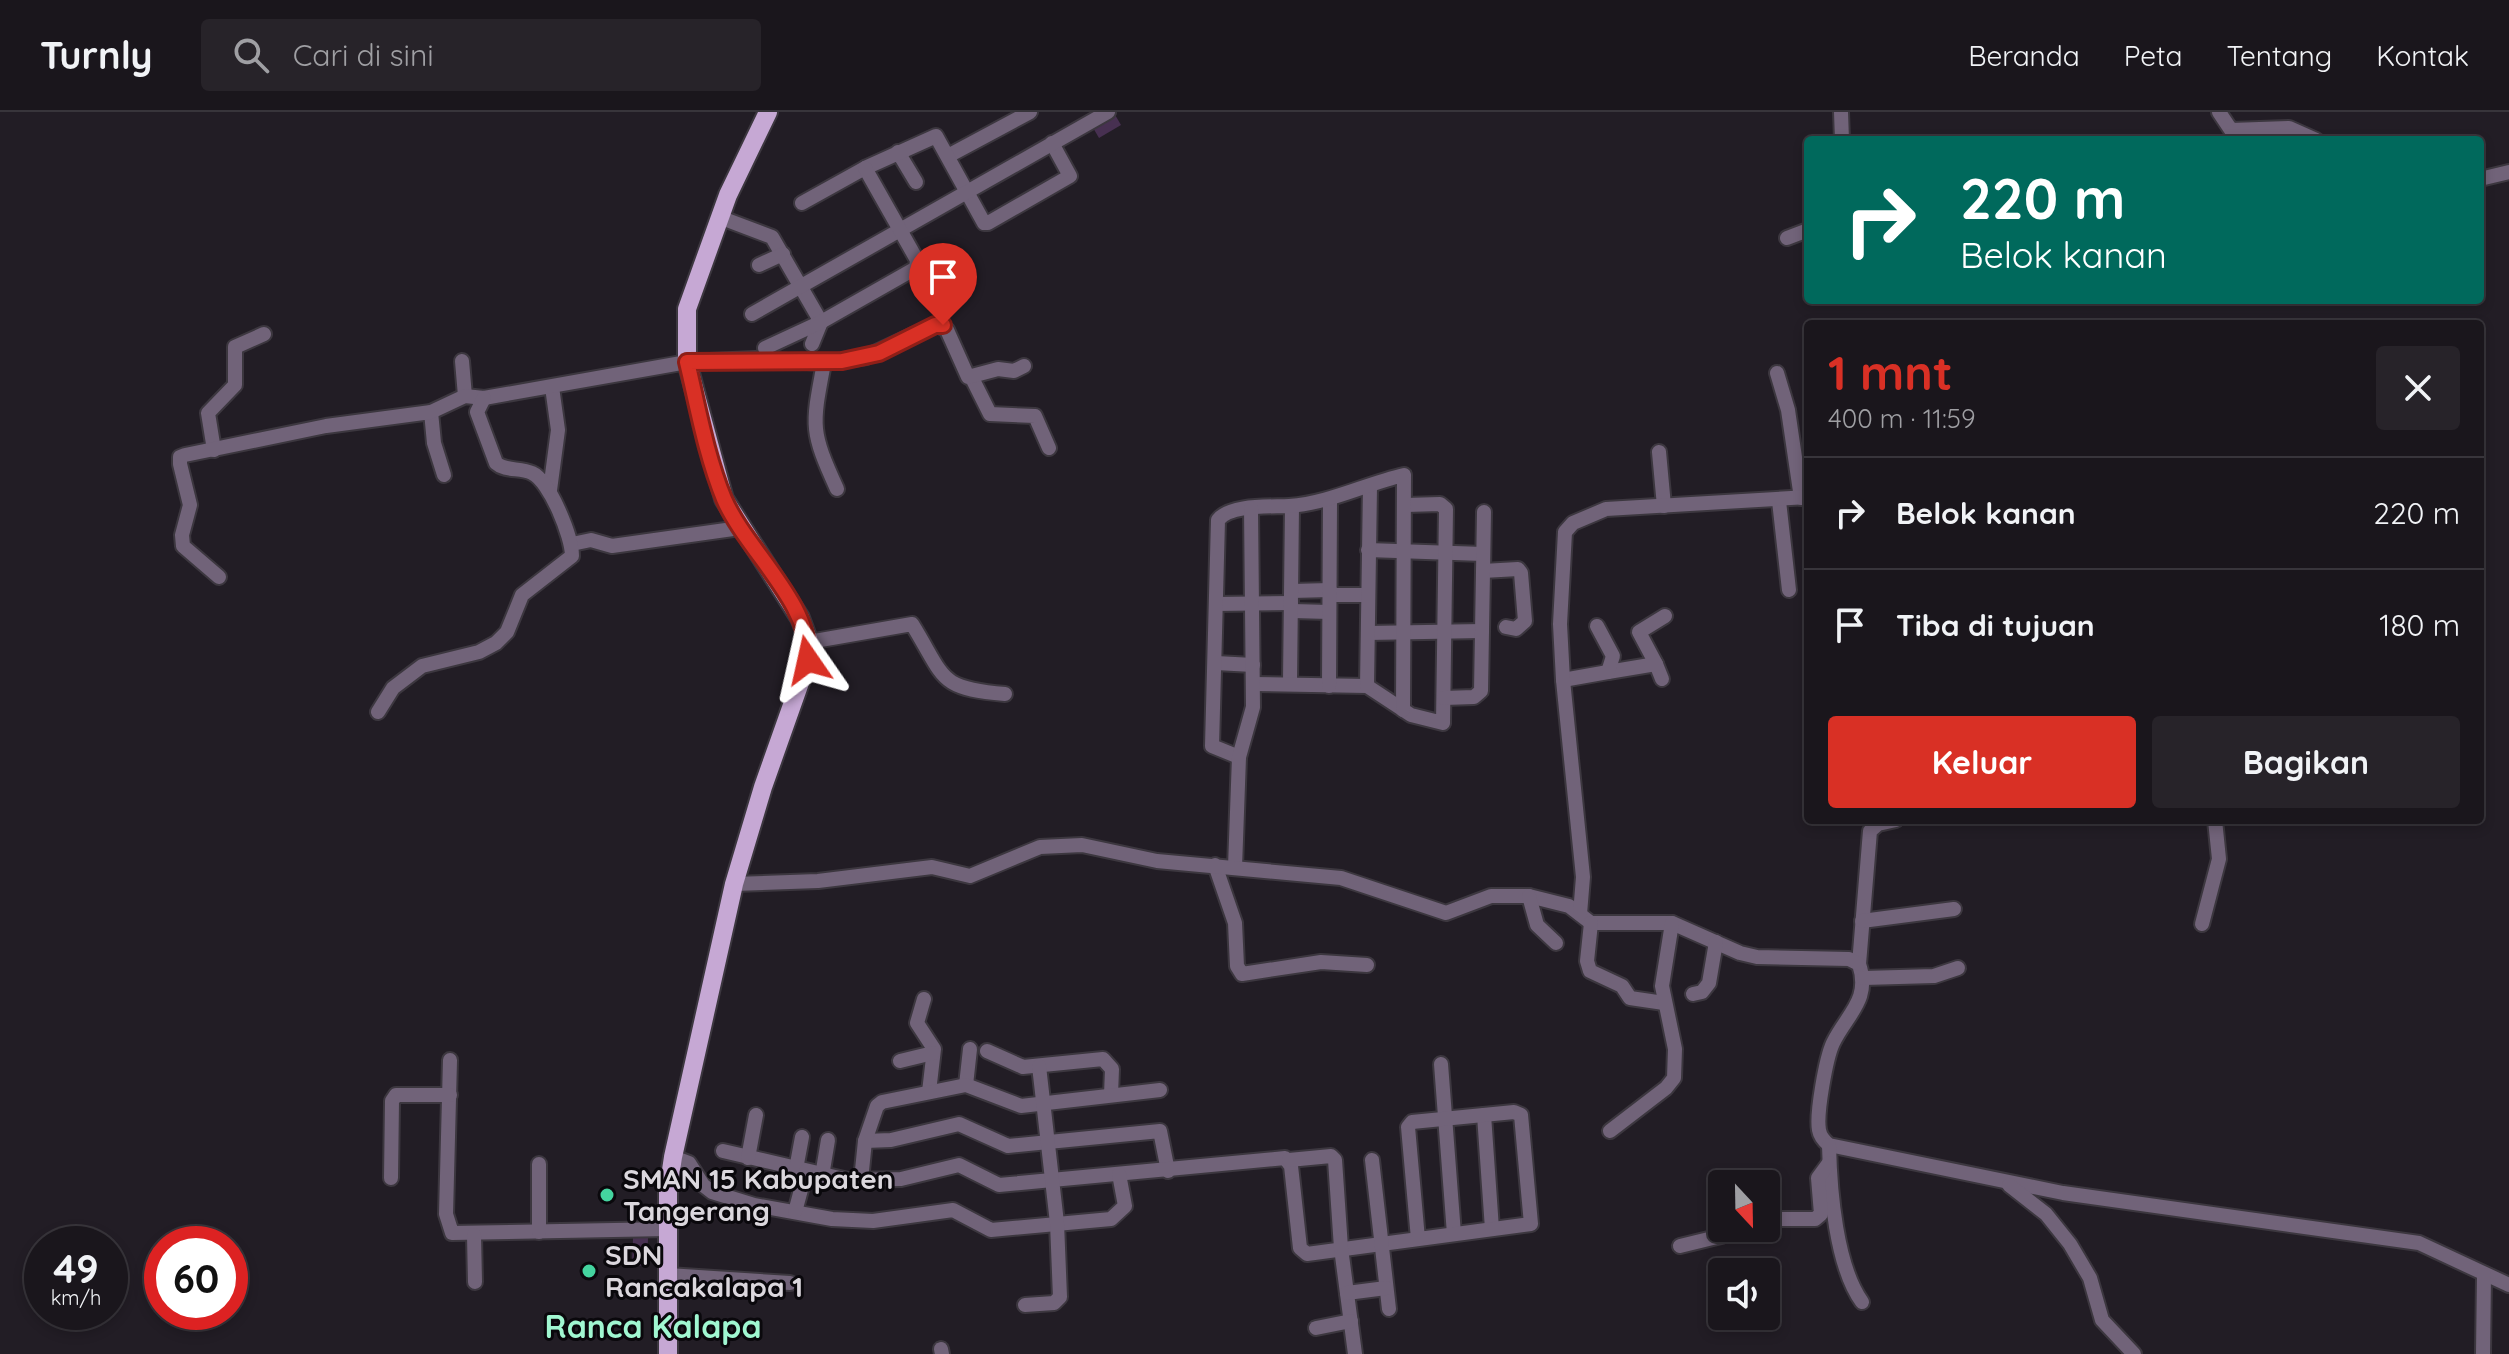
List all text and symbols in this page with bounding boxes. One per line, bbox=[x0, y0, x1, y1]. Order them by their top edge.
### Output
search box bbox=[201, 19, 761, 91]
text: Turnly bbox=[40, 31, 153, 79]
icon: search bbox=[229, 33, 273, 77]
text: Cari di sini bbox=[293, 36, 434, 74]
text: Beranda bbox=[1968, 38, 2080, 73]
text: Peta bbox=[2124, 38, 2182, 73]
text: Tentang bbox=[2226, 38, 2332, 73]
text: Kontak bbox=[2376, 38, 2469, 73]
text: 220 m bbox=[1960, 163, 2125, 233]
icon: right bbox=[1828, 168, 1932, 272]
text: Belok kanan bbox=[1960, 232, 2167, 277]
pin bbox=[909, 243, 977, 325]
icon: arrive bbox=[921, 255, 965, 299]
text: 1 mnt bbox=[1828, 342, 1953, 402]
button: close bbox=[2376, 346, 2460, 430]
text: 400 m · 11:59 bbox=[1828, 402, 1976, 435]
icon: right bbox=[1828, 491, 1872, 535]
text: Belok kanan bbox=[1896, 494, 2076, 532]
text: 220 m bbox=[2373, 494, 2460, 532]
icon: arrive bbox=[1828, 603, 1872, 647]
text: Tiba di tujuan bbox=[1896, 606, 2095, 644]
text: 180 m bbox=[2379, 606, 2460, 644]
position arrow bbox=[766, 618, 850, 702]
button: Keluar bbox=[1828, 716, 2136, 808]
button: Bagikan bbox=[2152, 716, 2460, 808]
place label: SMAN 15 Kabupaten Tangerang bbox=[623, 1161, 893, 1228]
north arrow bbox=[1708, 1170, 1780, 1242]
map controls bbox=[1708, 1170, 1780, 1330]
marker: SMAN 15 Kabupaten Tangerang bbox=[598, 1186, 616, 1204]
speed limit sign: 60 bbox=[144, 1226, 248, 1330]
place label: SDN Rancakalapa 1 bbox=[605, 1237, 803, 1304]
text: 49 bbox=[53, 1243, 99, 1293]
button: sound bbox=[1708, 1258, 1780, 1330]
marker: SDN Rancakalapa 1 bbox=[580, 1262, 598, 1280]
text: km/h bbox=[51, 1285, 101, 1310]
district label: Ranca Kalapa bbox=[545, 1306, 761, 1346]

